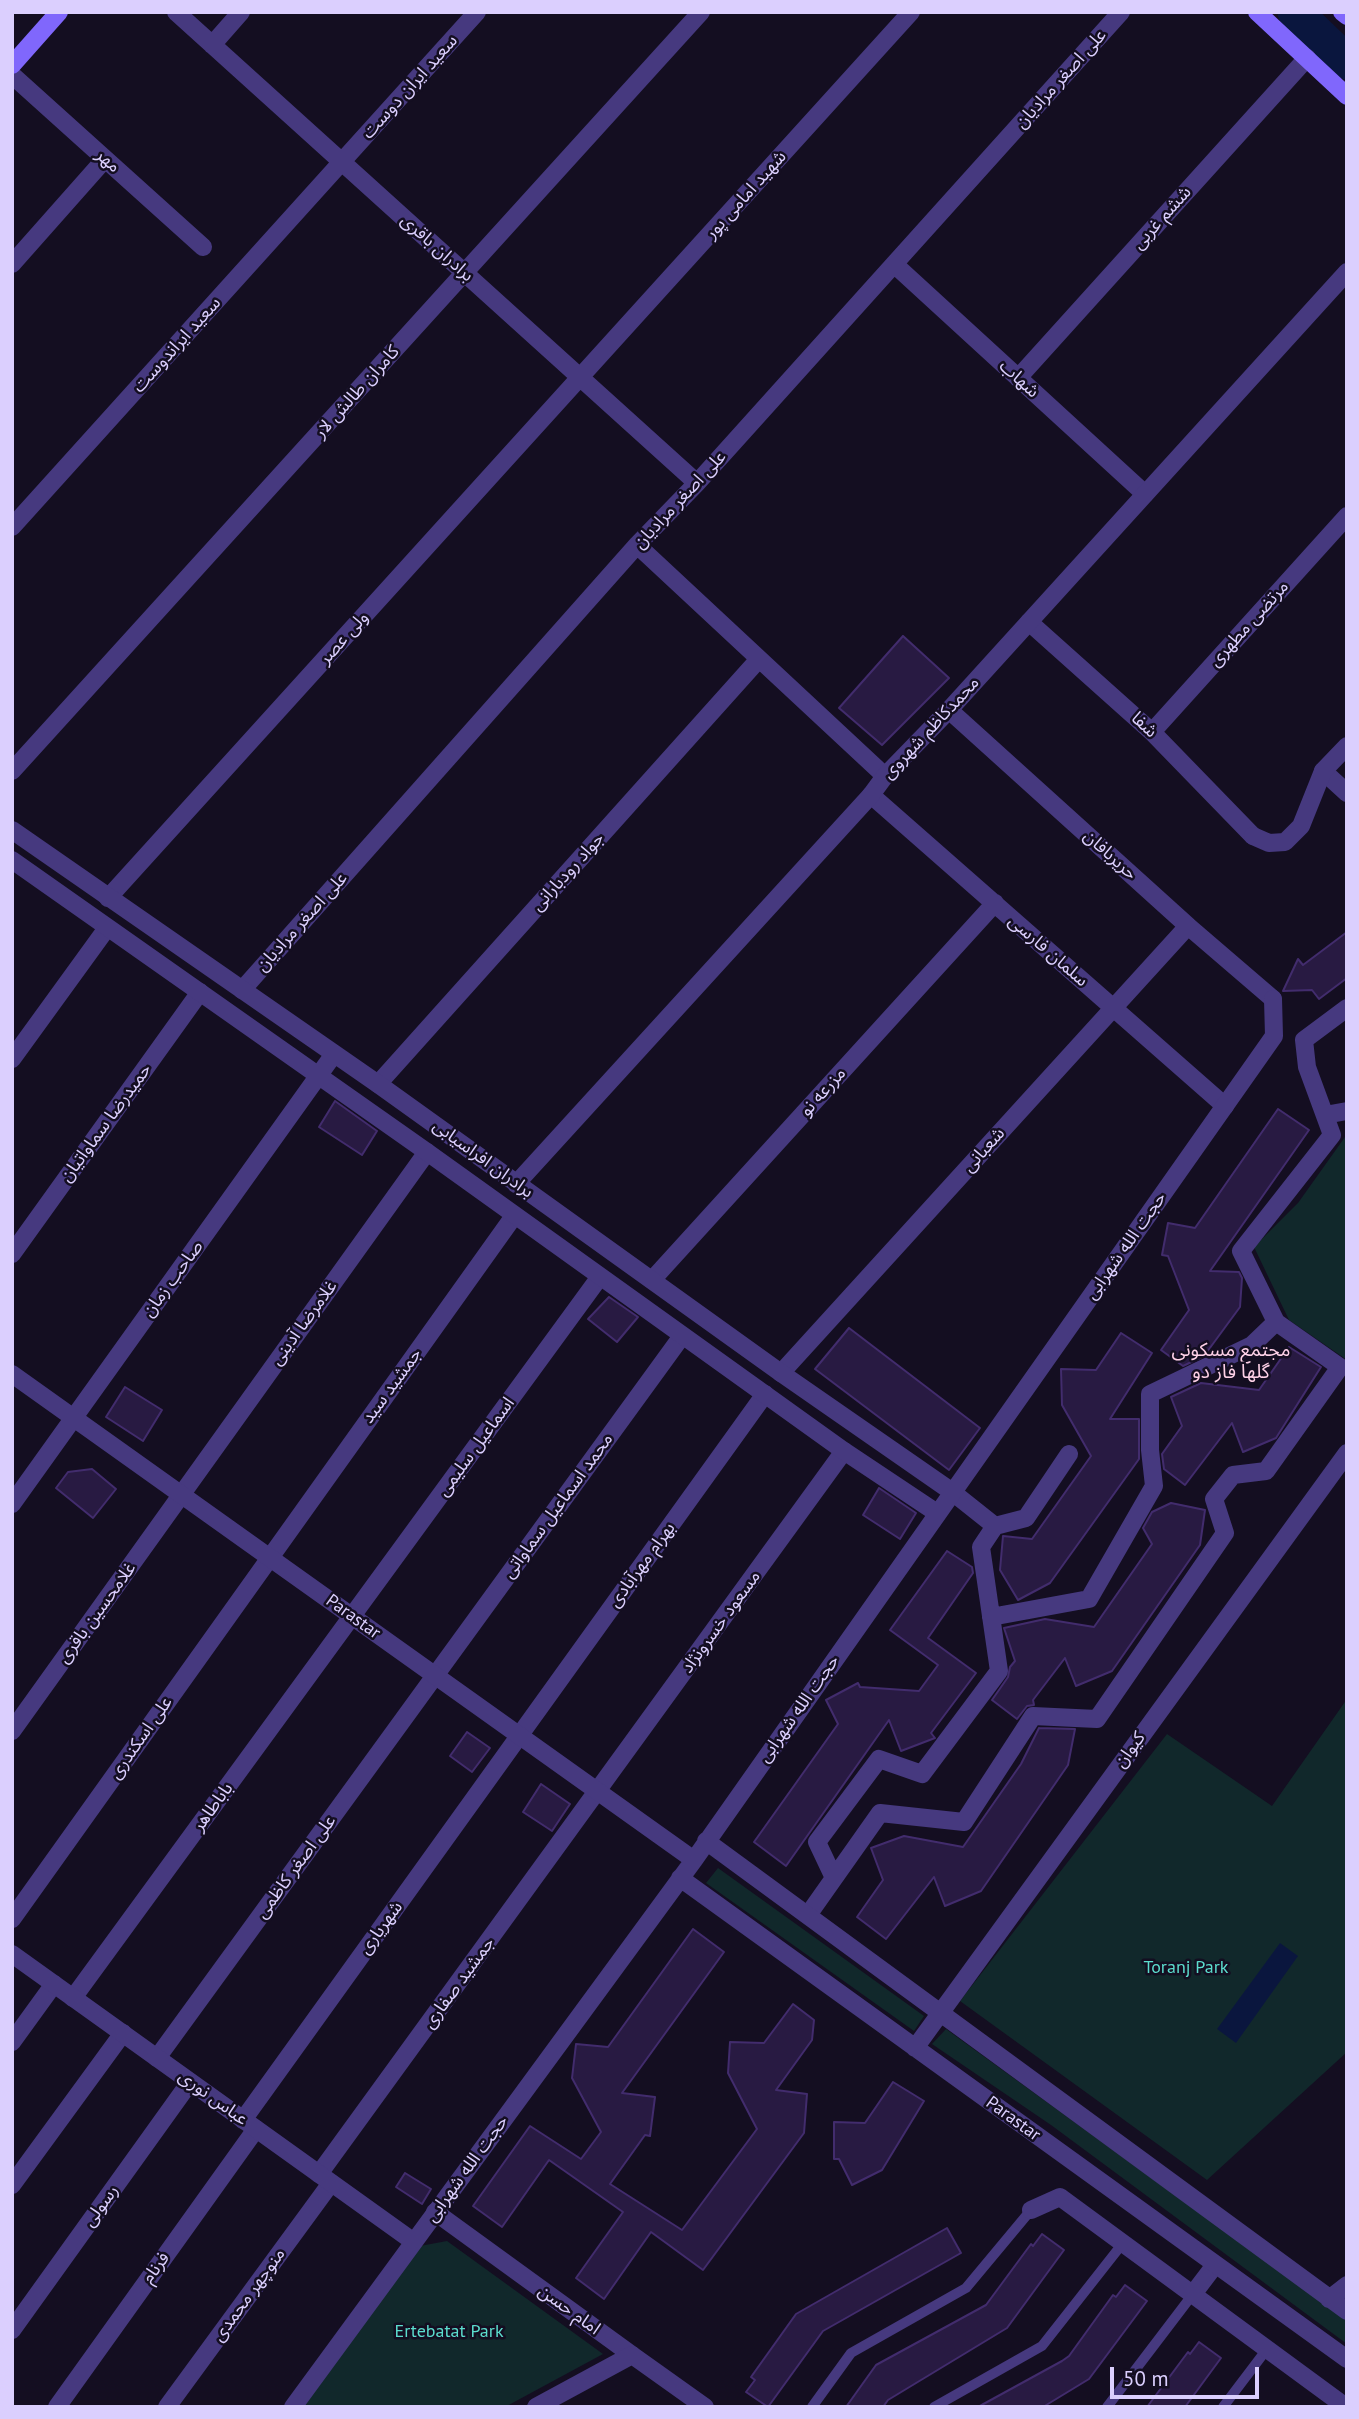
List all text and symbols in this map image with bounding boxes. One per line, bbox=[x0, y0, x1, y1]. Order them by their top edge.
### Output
street label: علی اصغر مرادیان bbox=[1011, 25, 1111, 133]
street label: سعید ایران دوست bbox=[358, 30, 462, 144]
street label: مهر bbox=[91, 144, 125, 178]
street label: شهید امامی پور bbox=[701, 146, 791, 244]
street label: ششم غربی bbox=[1128, 182, 1196, 254]
street label: برادران باقری bbox=[396, 210, 478, 286]
street label: سعید ایراندوست bbox=[128, 293, 226, 397]
street label: کامران طالش لار bbox=[310, 341, 404, 443]
street label: شهاب bbox=[995, 355, 1043, 403]
street label: علی اصغر مرادیان bbox=[629, 446, 731, 554]
street label: مرتضی مطهری bbox=[1205, 576, 1293, 672]
street label: ولی عصر bbox=[315, 607, 373, 669]
street label: محمدکاظم شهروی bbox=[878, 672, 984, 784]
street label: شفا bbox=[1126, 707, 1162, 743]
street label: حریربافان bbox=[1079, 825, 1141, 885]
street label: جواد رودبارانی bbox=[527, 828, 609, 916]
street label: علی اصغر مرادیان bbox=[252, 868, 352, 976]
street label: سلمان فارسی bbox=[1004, 910, 1092, 992]
street label: حمیدرضا سماواتیان bbox=[56, 1059, 156, 1187]
street label: مزرعه نو bbox=[795, 1063, 851, 1121]
street label: برادران افراسیابی bbox=[428, 1115, 538, 1203]
street label: شعبانی bbox=[958, 1123, 1010, 1177]
street label: حجت الله شهرابی bbox=[1081, 1188, 1171, 1304]
street label: صاحب زمان bbox=[138, 1236, 208, 1322]
street label: غلامرضا آدینی bbox=[266, 1276, 342, 1370]
district label: مجتمع مسکونی گلها فاز دو bbox=[1171, 1340, 1291, 1384]
street label: جمشید سید bbox=[357, 1344, 427, 1428]
street label: اسماعیل سلیمی bbox=[433, 1393, 519, 1501]
street label: محمد اسماعیل سماواتی bbox=[498, 1429, 618, 1583]
street label: بهرام مهرآبادی bbox=[604, 1518, 680, 1612]
street label: غلامحسین باقری bbox=[53, 1558, 141, 1668]
street label: مسعود خسرونژاد bbox=[677, 1567, 765, 1677]
street label: Parastar bbox=[322, 1590, 384, 1644]
street label: حجت الله شهرابی bbox=[754, 1651, 844, 1767]
street label: علی اسکندری bbox=[105, 1692, 177, 1784]
street label: کیوان bbox=[1110, 1728, 1150, 1772]
street label: باباطاهر bbox=[188, 1778, 238, 1836]
street label: علی اصغر کاظمی bbox=[251, 1811, 341, 1923]
street label: شهریاری bbox=[354, 1897, 408, 1959]
street label: جمشید صفاری bbox=[418, 1933, 500, 2033]
park label: Toranj Park bbox=[1144, 1957, 1228, 1979]
street label: عباس نوری bbox=[174, 2066, 252, 2130]
street label: Parastar bbox=[982, 2092, 1044, 2146]
street label: حجت الله شهرابی bbox=[421, 2111, 513, 2227]
street label: رسولى bbox=[79, 2181, 123, 2231]
street label: منوچهر محمدی bbox=[208, 2244, 290, 2346]
street label: فرنام bbox=[137, 2248, 175, 2288]
street label: امام حسن bbox=[534, 2280, 604, 2340]
park label: Ertebatat Park bbox=[394, 2321, 504, 2343]
scale bar bbox=[1114, 2352, 1263, 2396]
text: 50 m bbox=[1123, 2365, 1169, 2392]

